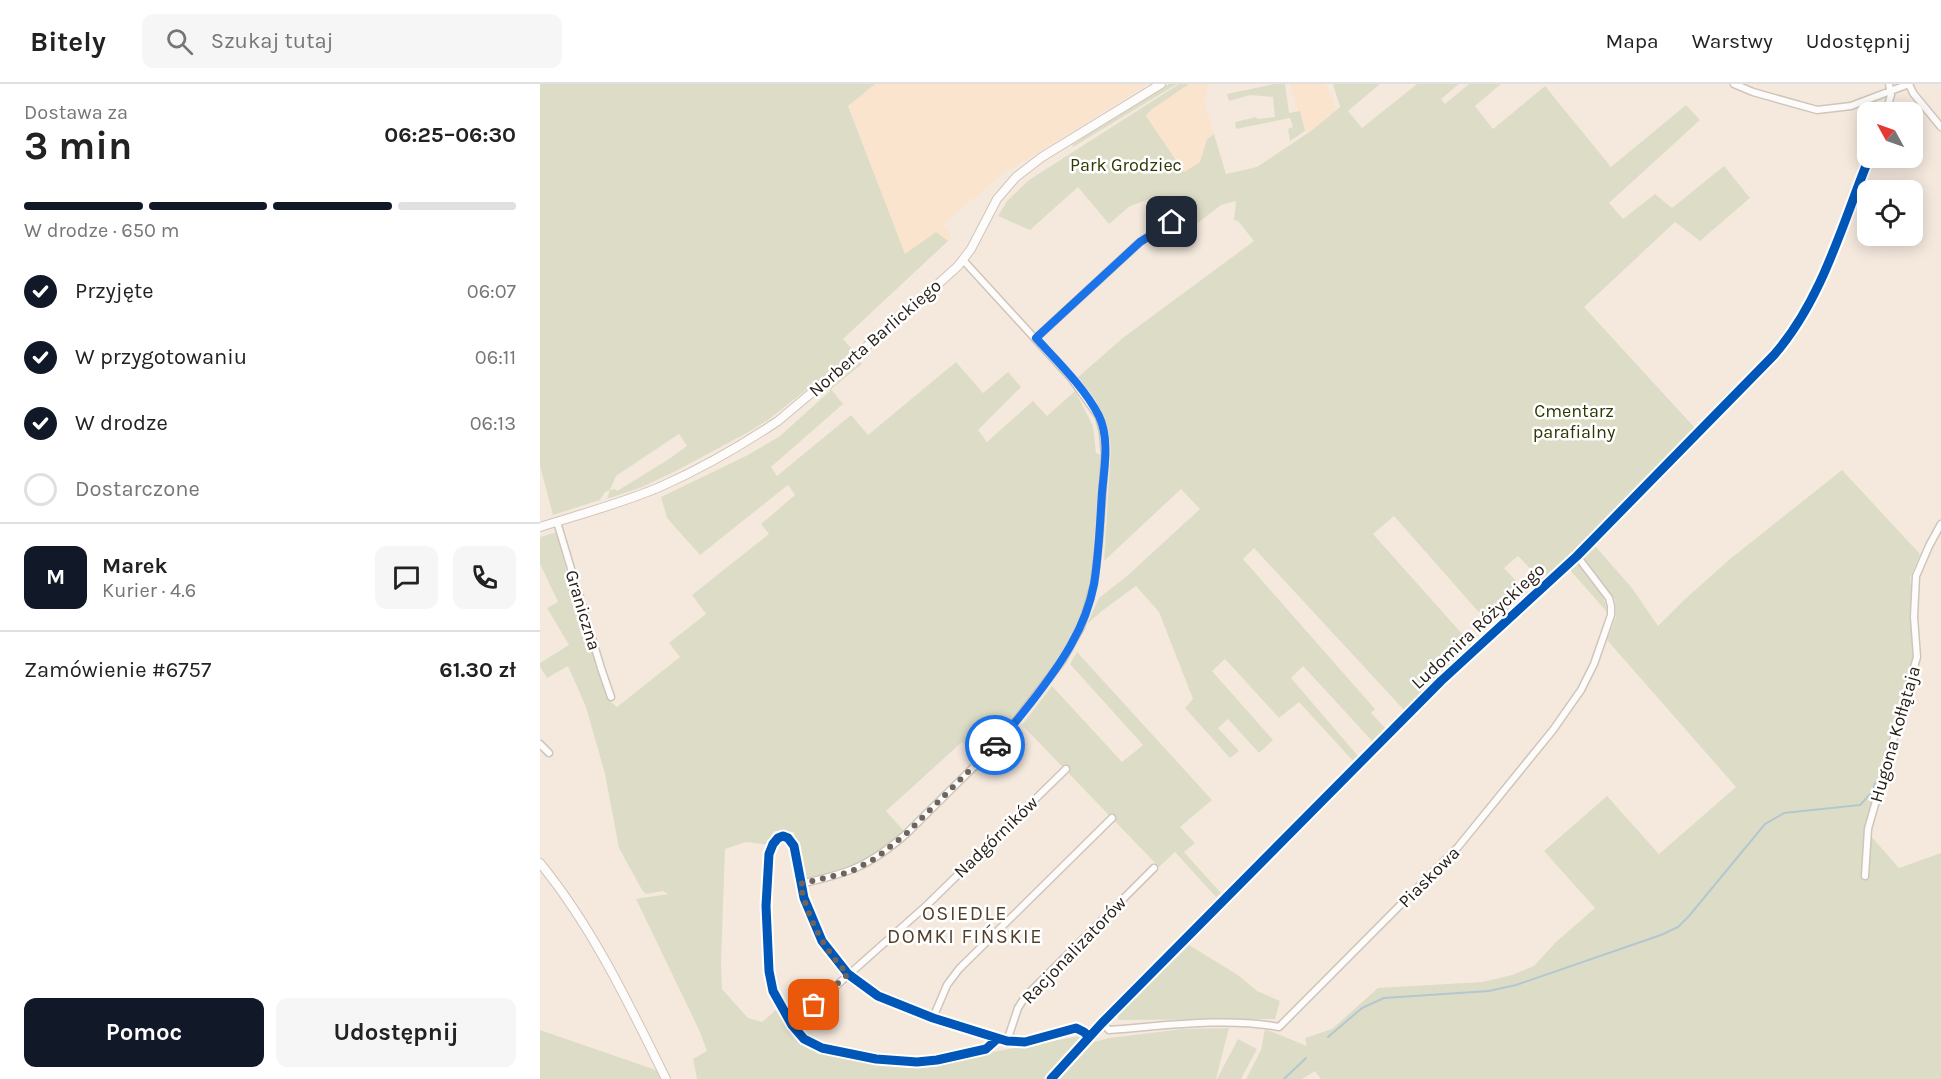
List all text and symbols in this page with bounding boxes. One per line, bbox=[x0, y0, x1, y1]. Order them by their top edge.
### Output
search box bbox=[142, 14, 562, 68]
text: Bitely bbox=[30, 25, 106, 58]
icon: search bbox=[163, 25, 196, 58]
text: Szukaj tutaj bbox=[211, 28, 333, 54]
text: Mapa bbox=[1605, 29, 1659, 53]
text: Warstwy bbox=[1692, 29, 1773, 53]
text: Udostępnij bbox=[1806, 29, 1911, 53]
text: Dostawa za bbox=[24, 101, 128, 124]
north arrow bbox=[1857, 102, 1923, 168]
map controls bbox=[1857, 102, 1923, 246]
text: 06:25–06:30 bbox=[384, 122, 516, 148]
text: 3 min bbox=[24, 123, 132, 169]
park label: Park Grodziec bbox=[1070, 154, 1182, 176]
button: locate bbox=[1857, 180, 1923, 246]
pin bbox=[1146, 196, 1197, 247]
icon: home bbox=[1155, 205, 1188, 238]
text: W drodze · 650 m bbox=[24, 219, 179, 242]
icon: check bbox=[24, 275, 57, 308]
street label: Norberta Barlickiego bbox=[804, 275, 946, 401]
text: Przyjęte bbox=[75, 278, 154, 304]
text: 06:07 bbox=[467, 280, 516, 303]
icon: check bbox=[24, 341, 57, 374]
text: W przygotowaniu bbox=[75, 344, 247, 370]
text: 06:11 bbox=[475, 346, 516, 369]
park label: Cmentarz parafialny bbox=[1533, 400, 1616, 443]
icon: check bbox=[24, 407, 57, 440]
text: W drodze bbox=[75, 410, 168, 436]
text: 06:13 bbox=[470, 412, 516, 435]
text: Dostarczone bbox=[75, 476, 200, 502]
button: chat bbox=[375, 546, 438, 609]
button: phone bbox=[453, 546, 516, 609]
text: Marek bbox=[102, 553, 167, 579]
street label: Ludomira Różyckiego bbox=[1407, 558, 1549, 694]
text: M bbox=[46, 564, 65, 590]
street label: Graniczna bbox=[560, 567, 606, 653]
text: Kurier · 4.6 bbox=[102, 579, 196, 602]
text: Zamówienie #6757 bbox=[24, 657, 211, 683]
text: 61.30 zł bbox=[439, 657, 516, 683]
street label: Hugona Kołłątaja bbox=[1865, 663, 1925, 805]
courier bbox=[965, 715, 1025, 775]
icon: car bbox=[979, 729, 1012, 762]
street label: Nadgórników bbox=[949, 791, 1043, 883]
street label: Piaskowa bbox=[1394, 842, 1464, 912]
street label: Racjonalizatorów bbox=[1017, 892, 1131, 1008]
district label: OSIEDLE DOMKI FIŃSKIE bbox=[887, 902, 1043, 948]
pin bbox=[788, 979, 839, 1030]
icon: bag bbox=[797, 988, 830, 1021]
button: Pomoc bbox=[24, 998, 264, 1067]
button: Udostępnij bbox=[276, 998, 516, 1067]

